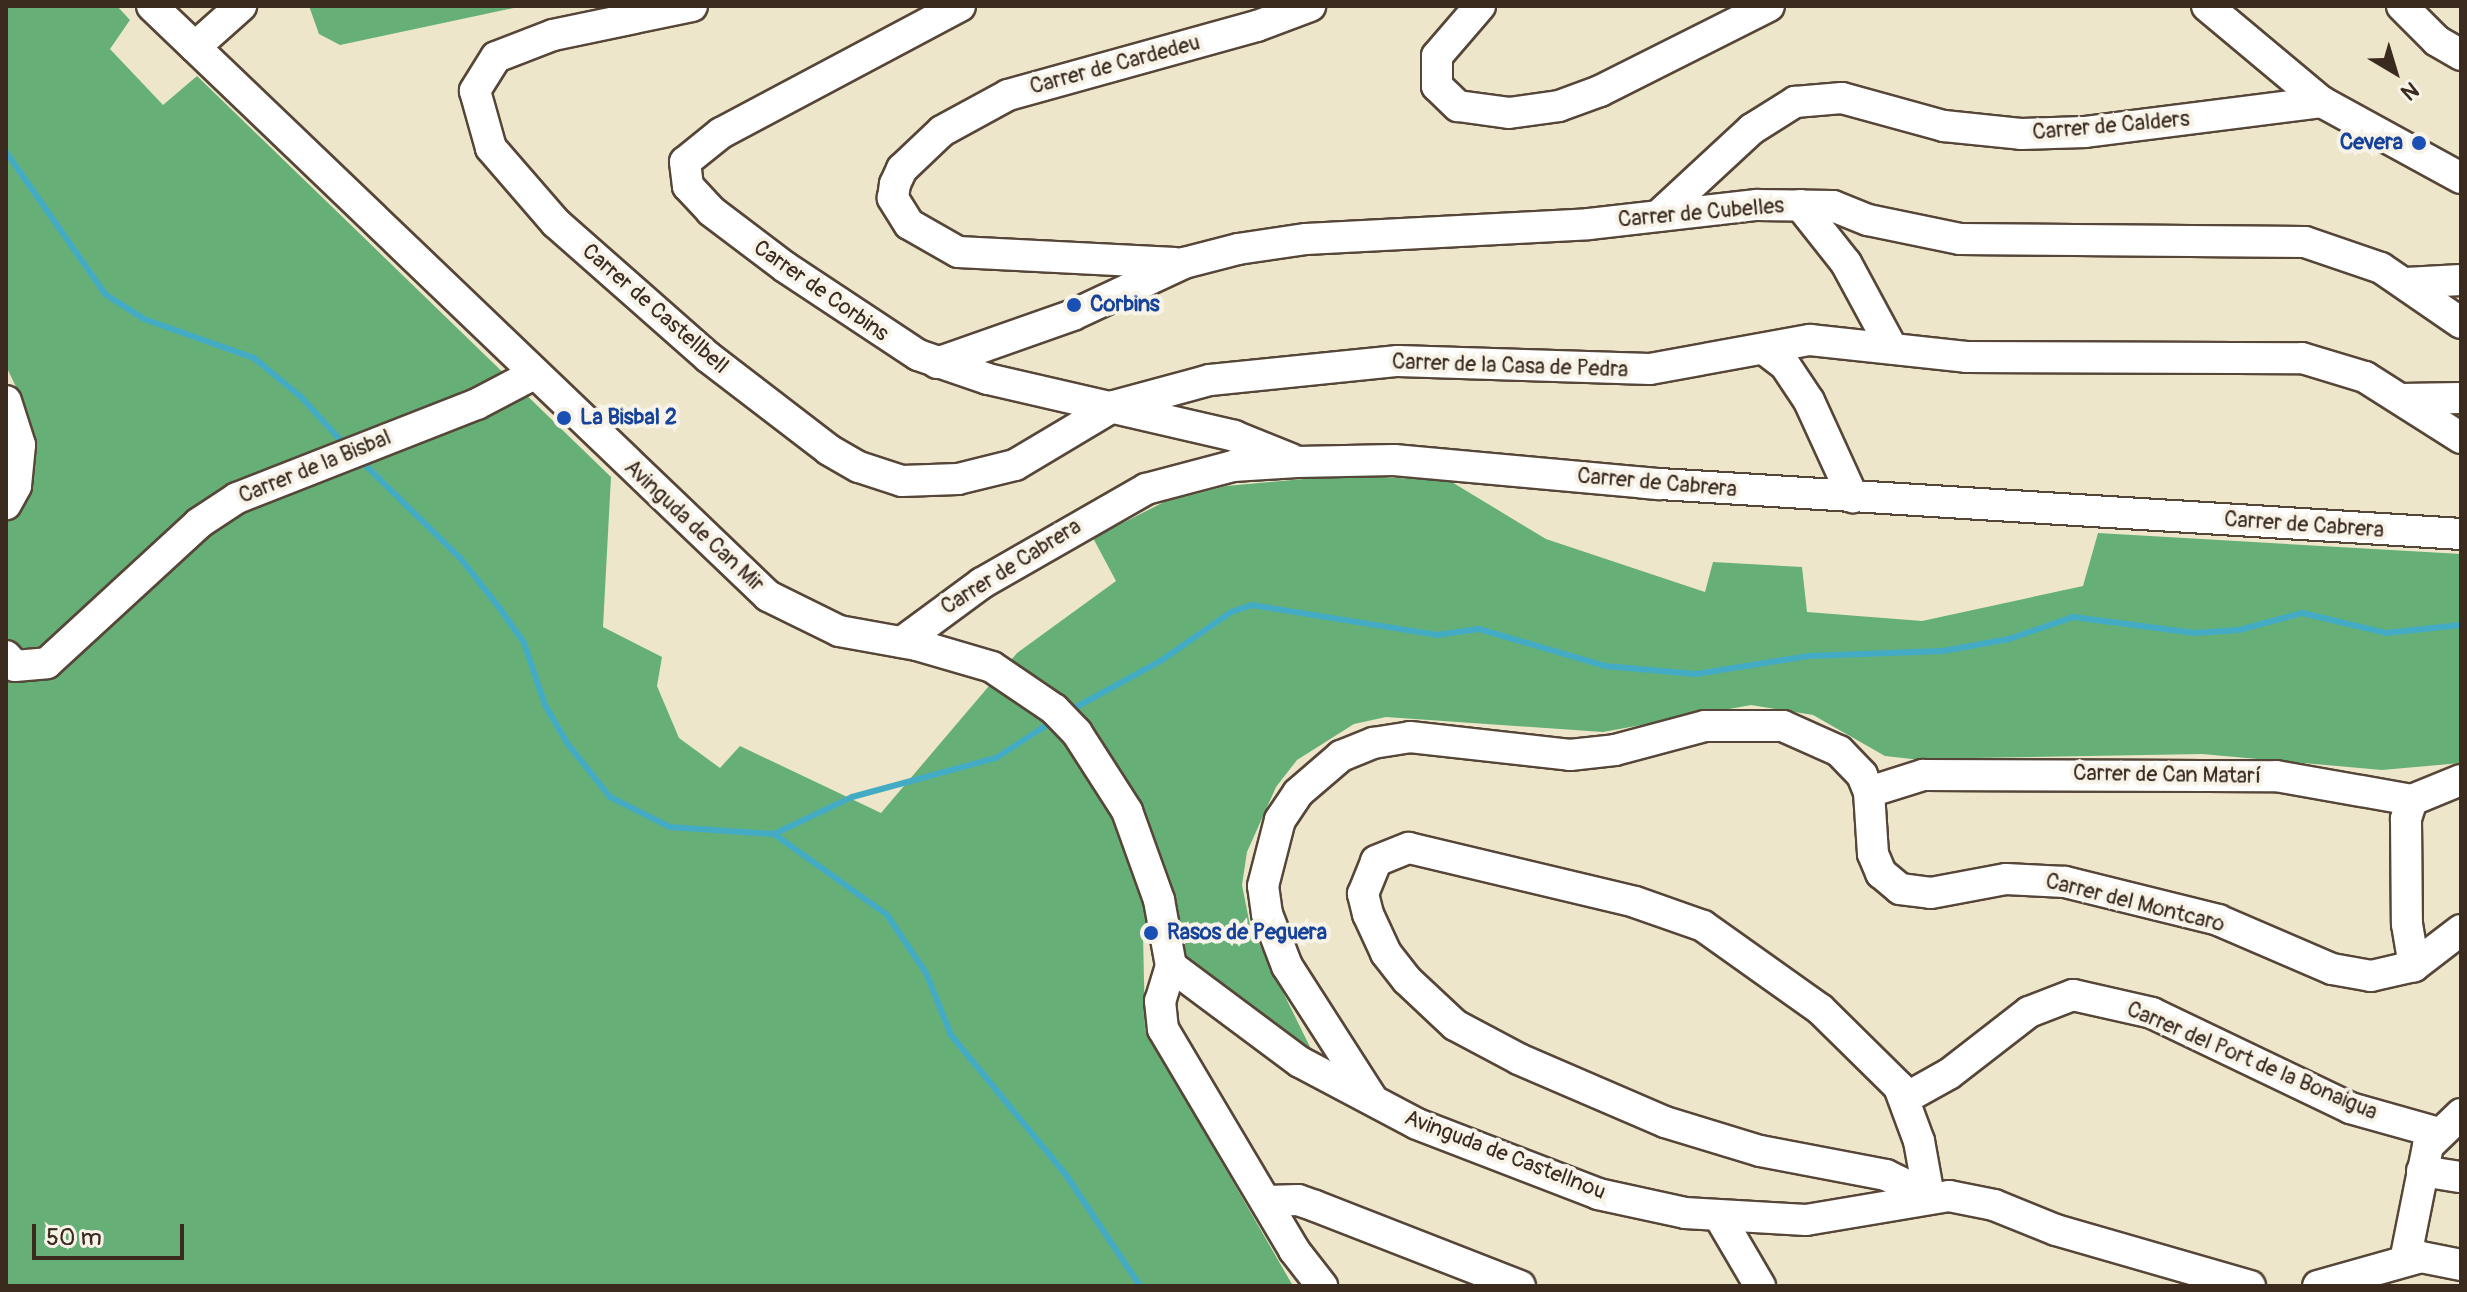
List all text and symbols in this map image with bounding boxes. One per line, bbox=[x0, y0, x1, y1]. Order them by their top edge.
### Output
street label: Carrer de Cardedeu bbox=[1027, 30, 1203, 100]
north arrow bbox=[2355, 32, 2435, 112]
text: N bbox=[2395, 75, 2424, 107]
street label: Carrer de Calders bbox=[2031, 106, 2191, 146]
place label: Cevera bbox=[2340, 130, 2403, 156]
marker: Cevera bbox=[2410, 134, 2428, 152]
street label: Carrer de Cubelles bbox=[1617, 193, 1785, 233]
street label: Carrer de Corbins bbox=[748, 235, 894, 347]
street label: Carrer de Castellbell bbox=[576, 238, 734, 380]
place label: Corbins bbox=[1090, 292, 1160, 318]
marker: Corbins bbox=[1065, 296, 1083, 314]
street label: Carrer de la Casa de Pedra bbox=[1391, 349, 1629, 383]
place label: La Bisbal 2 bbox=[580, 405, 677, 431]
marker: La Bisbal 2 bbox=[555, 409, 573, 427]
street label: Carrer de la Bisbal bbox=[235, 424, 395, 510]
street label: Avinguda de Can Mir bbox=[619, 454, 769, 598]
street label: Carrer de Cabrera bbox=[1576, 463, 1738, 503]
street label: Carrer de Cabrera bbox=[2223, 506, 2385, 544]
street label: Carrer de Cabrera bbox=[936, 513, 1086, 621]
street label: Carrer de Can Matarí bbox=[2073, 760, 2261, 790]
street label: Carrer del Montcaro bbox=[2043, 868, 2227, 938]
place label: Rasos de Peguera bbox=[1167, 920, 1327, 946]
marker: Rasos de Peguera bbox=[1142, 924, 1160, 942]
street label: Carrer del Port de la Bonaigua bbox=[2123, 996, 2381, 1126]
street label: Avinguda de Castellnou bbox=[1401, 1104, 1609, 1206]
scale bar bbox=[36, 1208, 188, 1258]
text: 50 m bbox=[46, 1223, 102, 1252]

